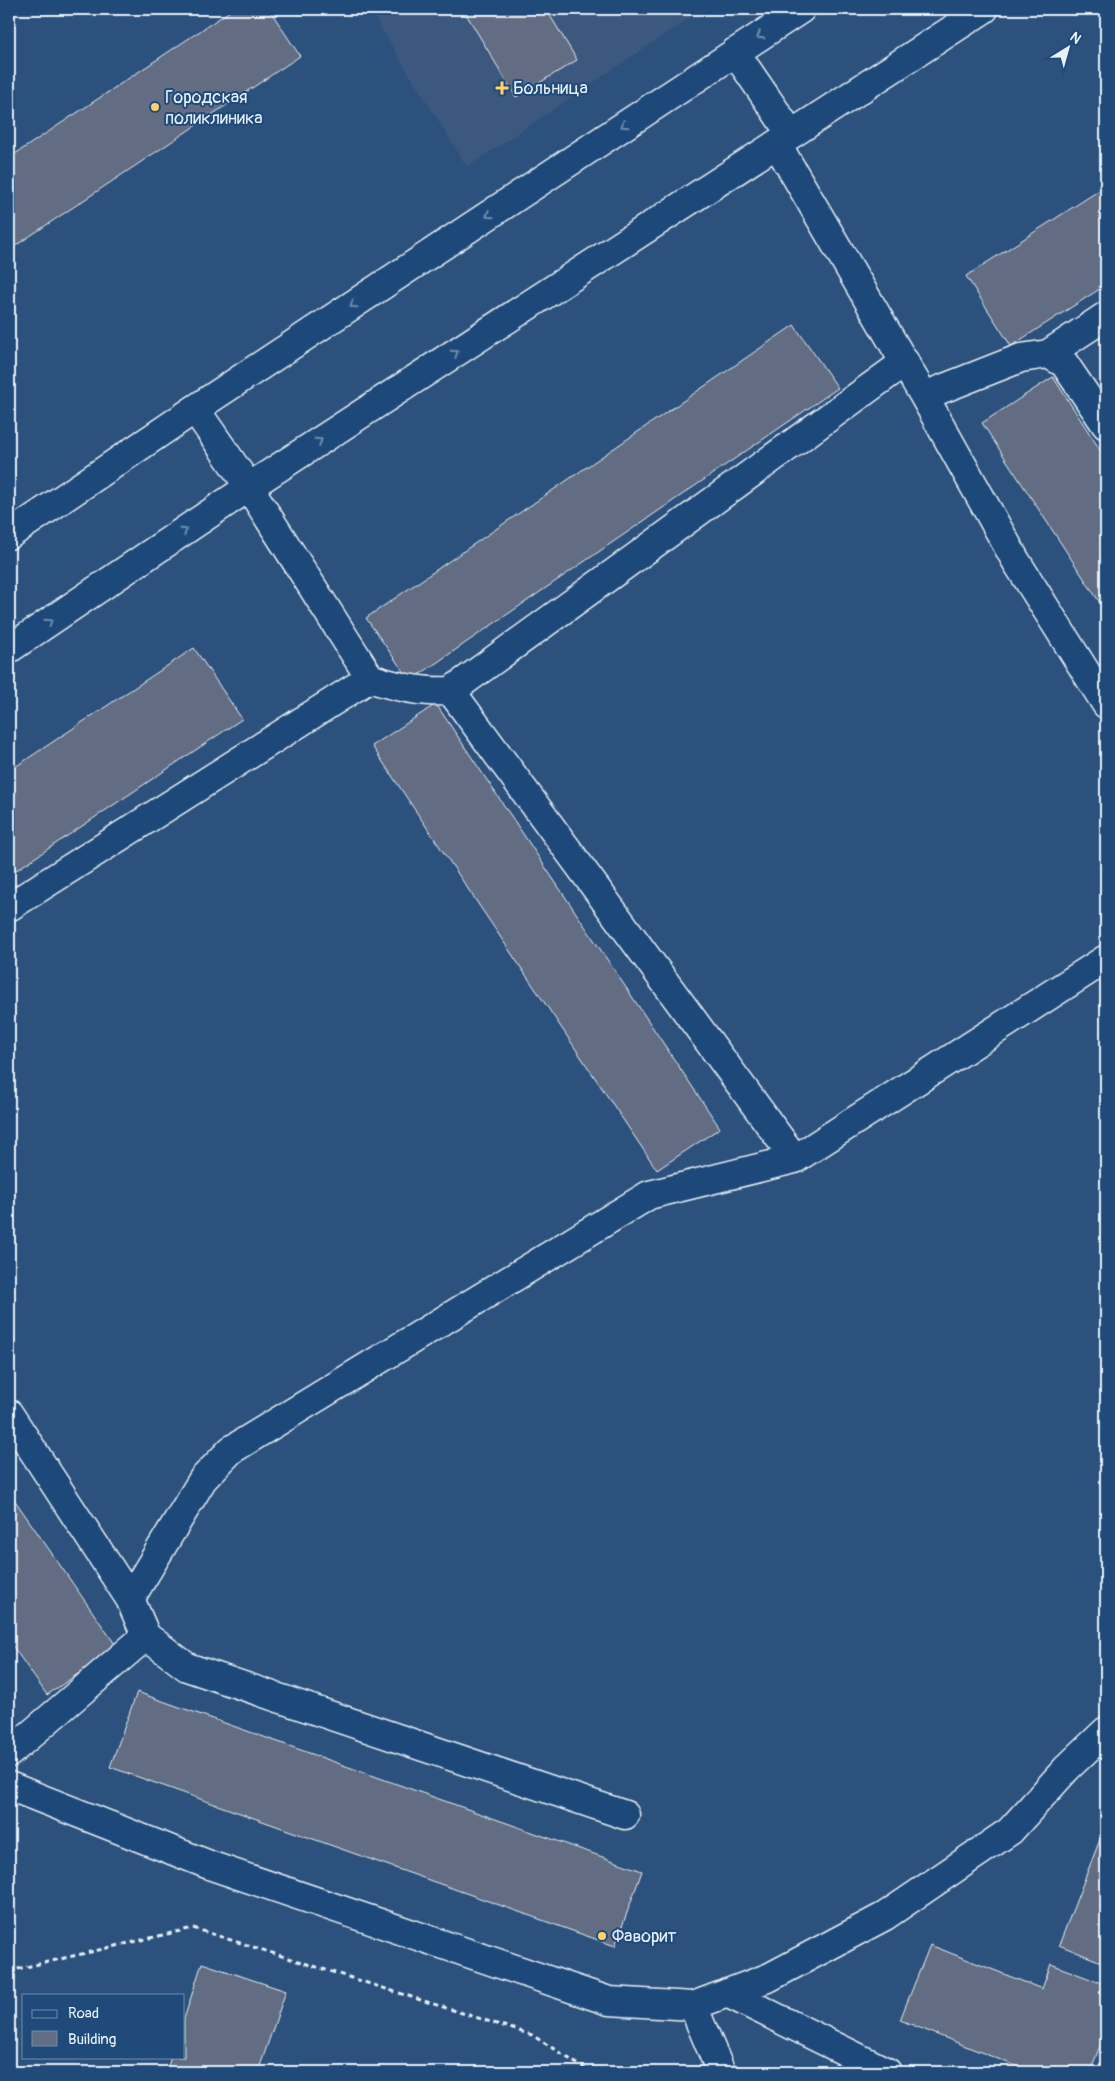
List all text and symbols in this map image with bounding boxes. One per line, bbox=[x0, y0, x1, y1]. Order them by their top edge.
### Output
north arrow bbox=[1042, 22, 1092, 72]
text: N bbox=[1067, 28, 1084, 48]
one-way arrow bbox=[756, 29, 765, 39]
place label: Больница bbox=[513, 77, 588, 100]
marker: Больница bbox=[495, 81, 509, 95]
place label: Городская поликлиника bbox=[165, 86, 263, 130]
marker: Городская поликлиника bbox=[149, 101, 161, 113]
one-way arrow bbox=[621, 119, 630, 128]
one-way arrow bbox=[485, 209, 495, 218]
one-way arrow bbox=[350, 298, 359, 308]
one-way arrow bbox=[450, 349, 459, 359]
one-way arrow bbox=[314, 438, 323, 448]
one-way arrow bbox=[178, 528, 188, 537]
one-way arrow bbox=[43, 619, 53, 628]
place label: Фаворит bbox=[612, 1925, 676, 1948]
marker: Фаворит bbox=[596, 1930, 608, 1942]
legend bbox=[22, 1994, 185, 2058]
text: Road bbox=[68, 2004, 99, 2023]
text: Building bbox=[68, 2030, 116, 2049]

